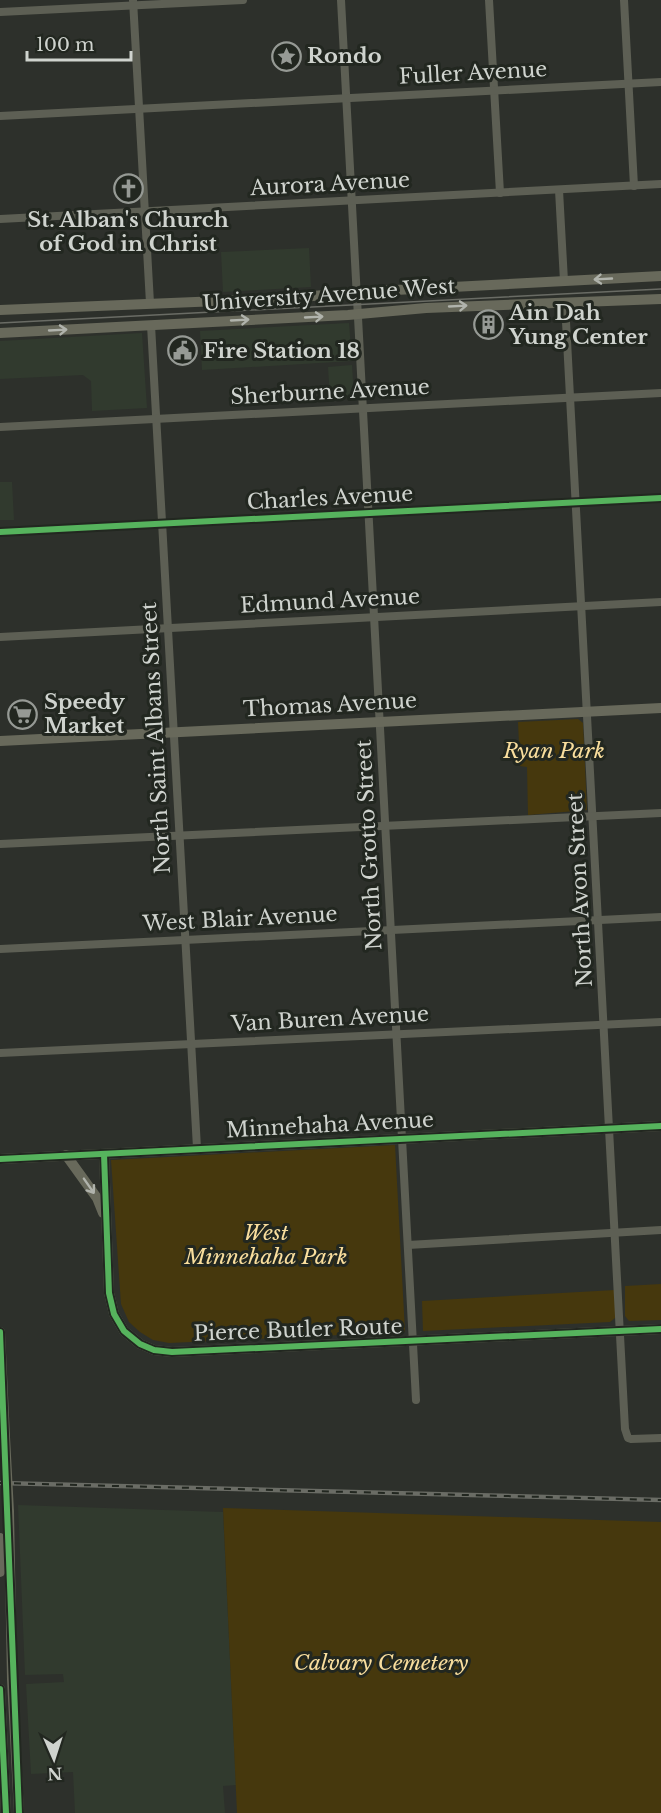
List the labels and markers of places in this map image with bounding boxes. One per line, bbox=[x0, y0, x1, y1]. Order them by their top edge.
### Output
place icon: Rondo bbox=[270, 40, 302, 72]
place label: Rondo bbox=[307, 43, 382, 69]
church icon: St. Alban's Church of God in Christ bbox=[112, 173, 144, 205]
place label: St. Alban's Church of God in Christ bbox=[27, 207, 229, 257]
place label: Ain Dah Yung Center bbox=[508, 300, 648, 350]
building icon: Ain Dah Yung Center bbox=[472, 309, 504, 341]
public building icon: Fire Station 18 bbox=[166, 335, 198, 367]
place label: Fire Station 18 bbox=[203, 338, 360, 364]
place label: Speedy Market bbox=[44, 689, 125, 739]
supermarket icon: Speedy Market bbox=[7, 698, 39, 730]

